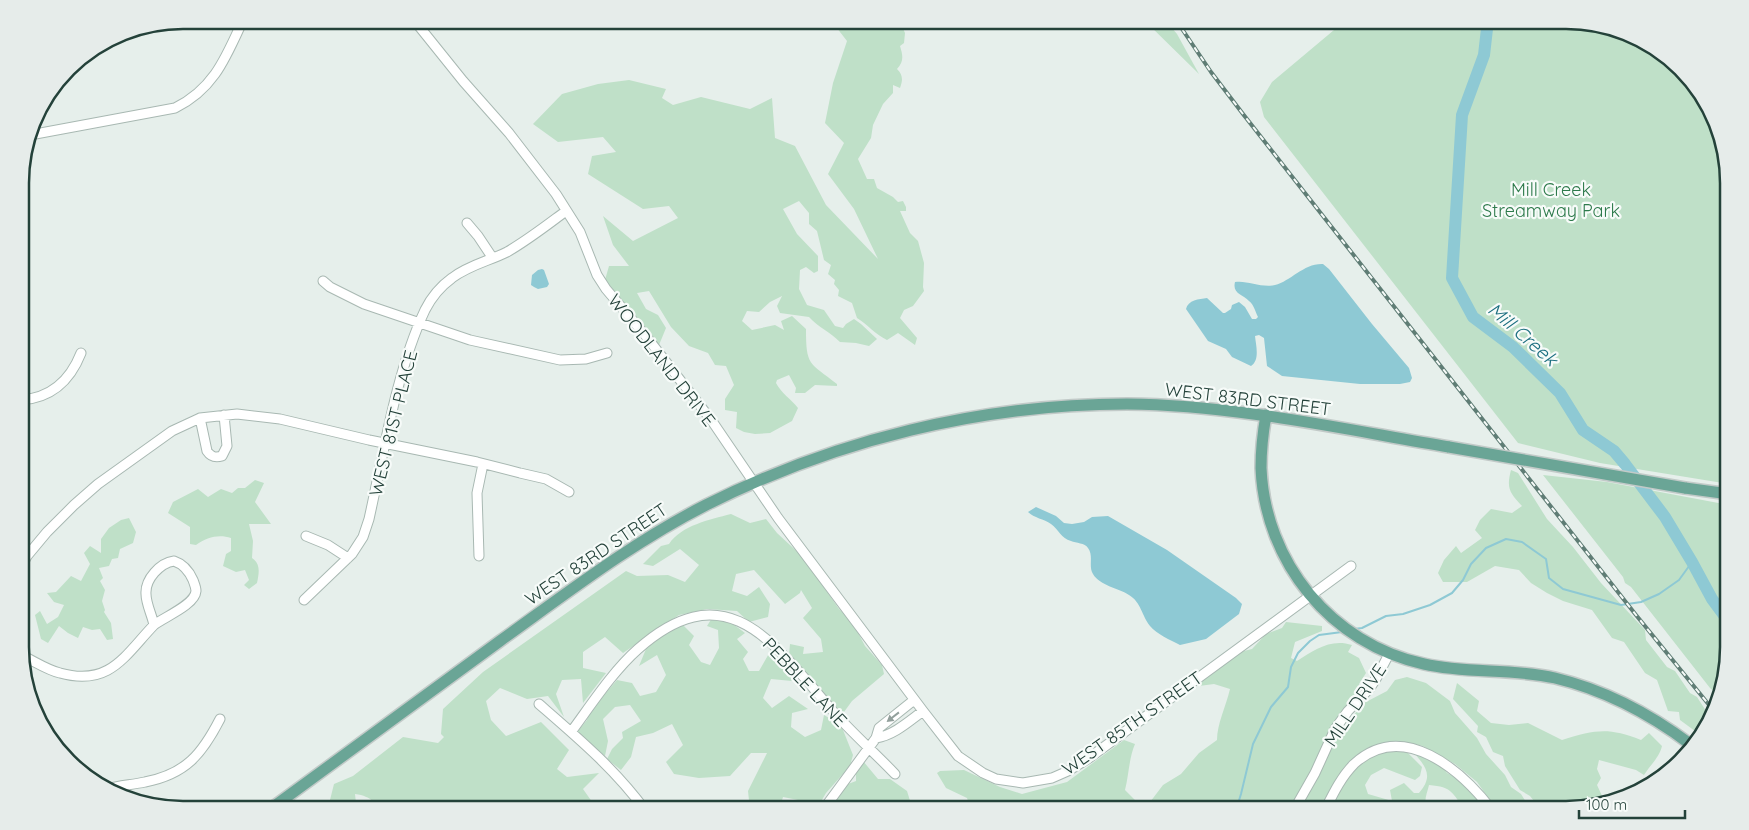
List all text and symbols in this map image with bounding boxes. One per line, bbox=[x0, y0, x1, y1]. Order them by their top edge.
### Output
park label: Mill Creek Streamway Park bbox=[1482, 178, 1620, 222]
street label: WOODLAND DRIVE bbox=[603, 289, 721, 431]
water label: Mill Creek bbox=[1483, 297, 1564, 372]
street label: WEST 81ST PLACE bbox=[364, 348, 422, 498]
street label: WEST 83RD STREET bbox=[1164, 377, 1332, 421]
street label: WEST 83RD STREET bbox=[520, 498, 672, 610]
street label: PEBBLE LANE bbox=[758, 633, 852, 731]
street label: MILL DRIVE bbox=[1319, 659, 1391, 751]
street label: WEST 85TH STREET bbox=[1057, 666, 1207, 780]
one-way arrow bbox=[886, 712, 900, 722]
scale bar bbox=[1579, 788, 1685, 820]
text: 100 m bbox=[1586, 795, 1627, 814]

